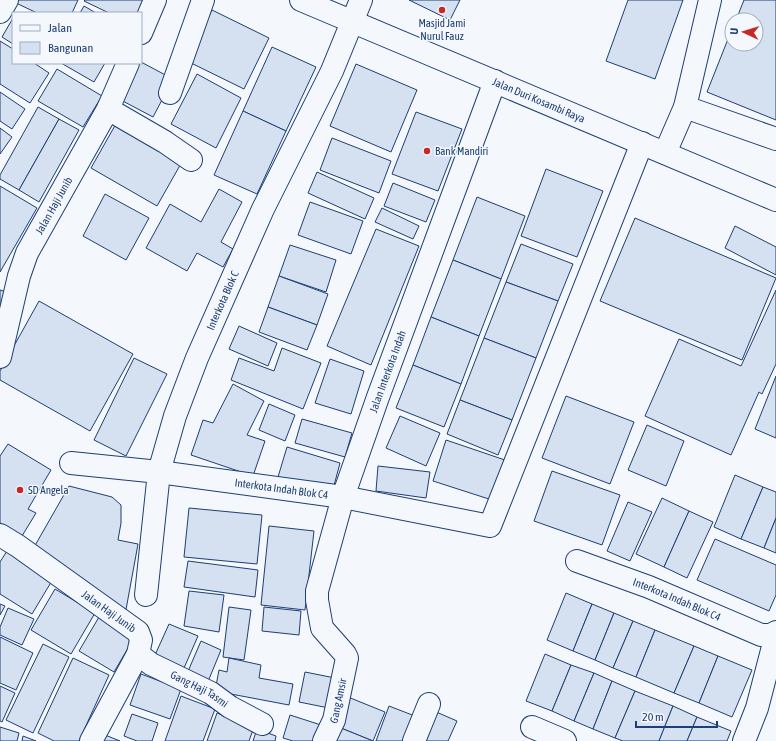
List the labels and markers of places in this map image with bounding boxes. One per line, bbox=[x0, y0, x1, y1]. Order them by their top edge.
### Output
marker: Masjid Jami Nurul Fauz bbox=[437, 5, 447, 15]
place label: Masjid Jami Nurul Fauz bbox=[418, 17, 466, 42]
place label: Bank Mandiri bbox=[435, 145, 488, 157]
marker: Bank Mandiri bbox=[422, 146, 432, 156]
place label: SD Angela bbox=[28, 484, 69, 496]
marker: SD Angela bbox=[15, 485, 25, 495]

